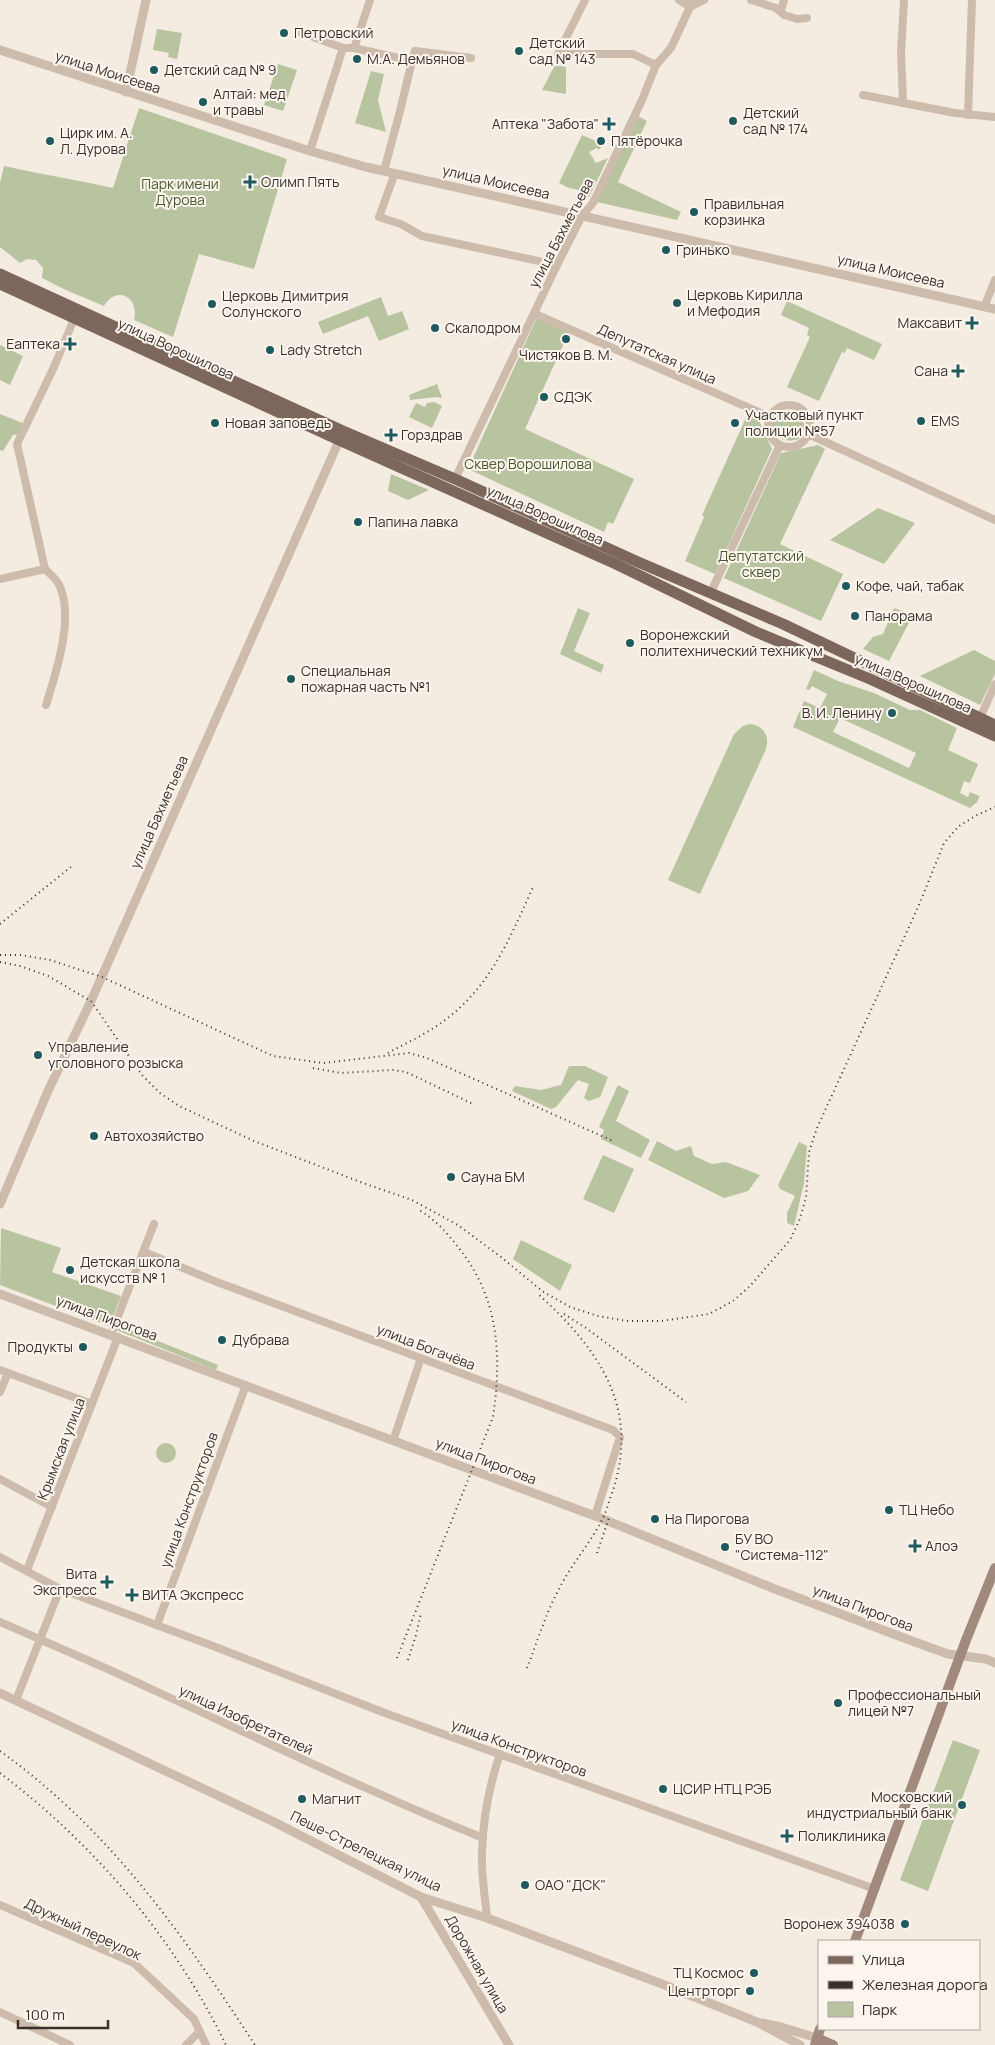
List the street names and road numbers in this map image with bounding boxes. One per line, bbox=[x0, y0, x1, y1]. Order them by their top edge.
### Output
street label: улица Моисеева bbox=[53, 46, 163, 98]
street label: улица Моисеева bbox=[440, 160, 552, 203]
street label: улица Бахметьева bbox=[524, 175, 598, 291]
street label: улица Моисеева bbox=[835, 249, 947, 292]
street label: улица Ворошилова bbox=[115, 313, 237, 384]
street label: Депутатская улица bbox=[595, 319, 720, 388]
street label: улица Ворошилова bbox=[484, 480, 607, 549]
street label: улица Ворошилова bbox=[852, 648, 975, 717]
street label: улица Бахметьева bbox=[125, 752, 192, 871]
street label: улица Пирогова bbox=[54, 1290, 160, 1345]
street label: улица Богачёва bbox=[374, 1319, 478, 1374]
street label: Крымская улица bbox=[32, 1395, 89, 1503]
street label: улица Конструкторов bbox=[155, 1429, 222, 1570]
street label: улица Пирогова bbox=[433, 1433, 539, 1488]
street label: улица Пирогова bbox=[810, 1580, 916, 1635]
street label: улица Изобретателей bbox=[176, 1680, 316, 1759]
street label: улица Конструкторов bbox=[449, 1714, 590, 1781]
street label: Пеше-Стрелецкая улица bbox=[288, 1806, 445, 1895]
street label: Дружный переулок bbox=[22, 1893, 146, 1964]
street label: Дорожная улица bbox=[441, 1911, 513, 2017]

